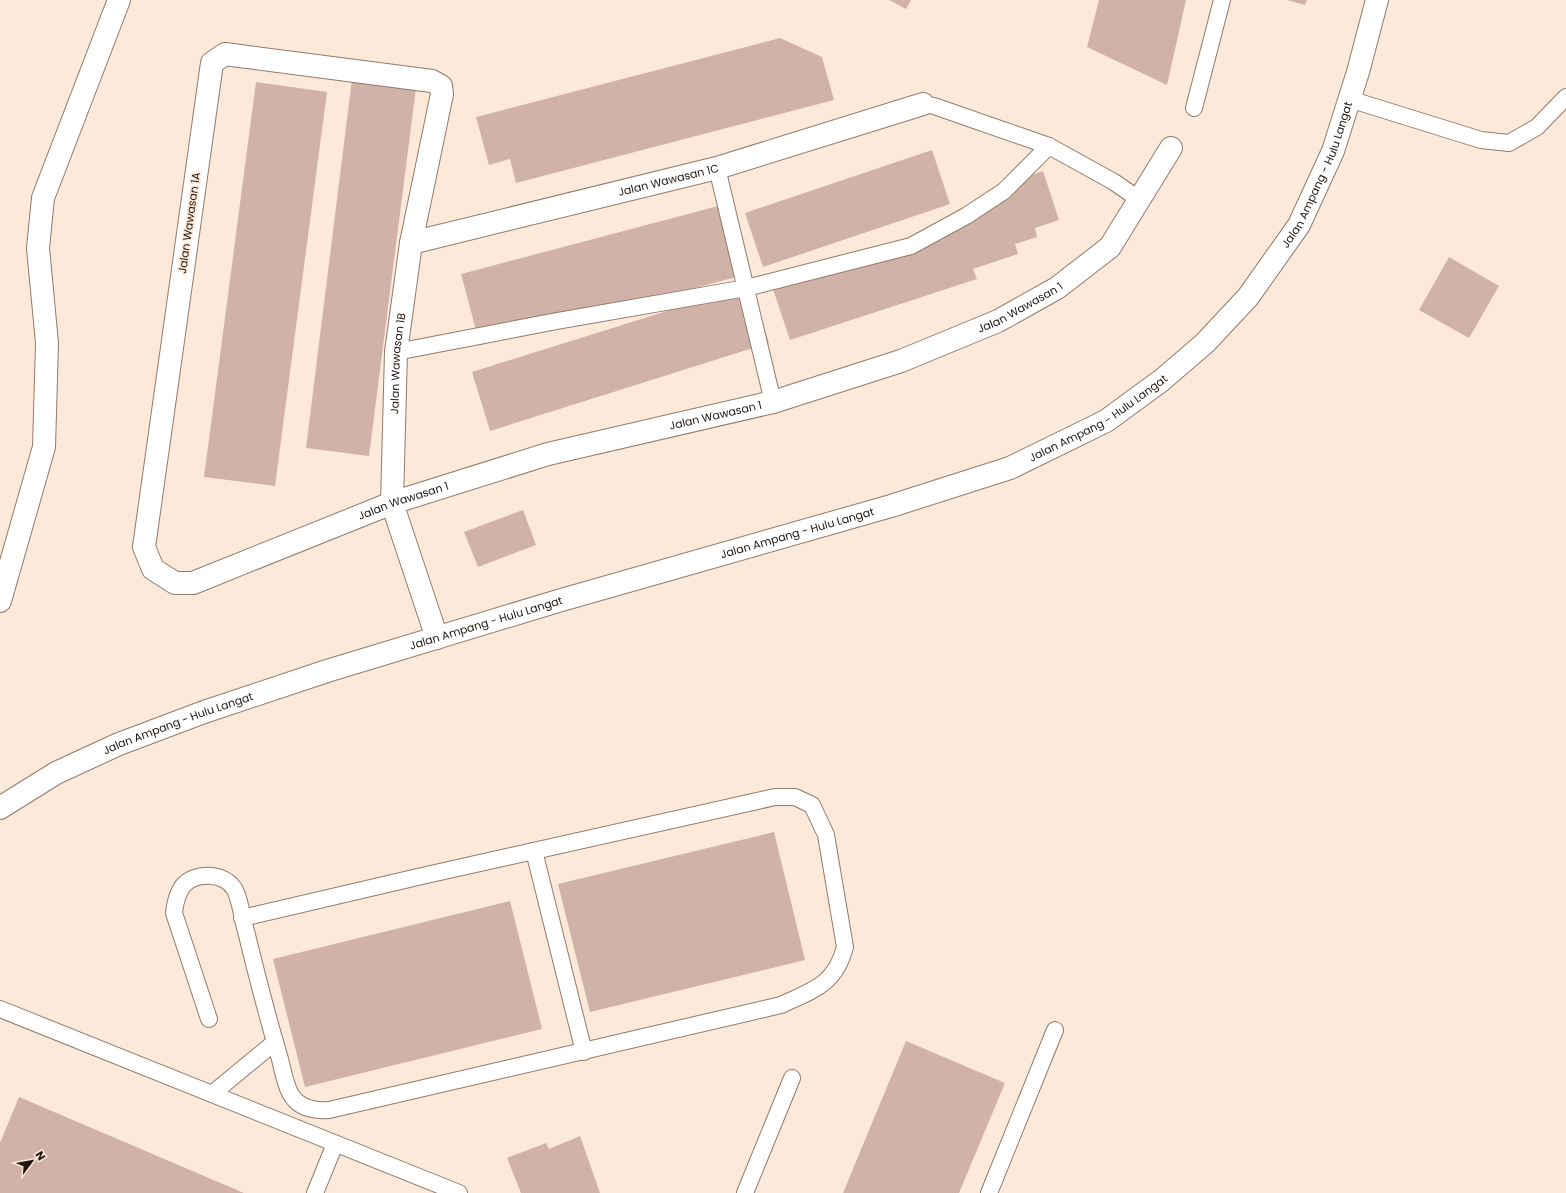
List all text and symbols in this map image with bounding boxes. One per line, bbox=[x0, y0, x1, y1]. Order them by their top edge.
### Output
street label: Jalan Ampang - Hulu Langat bbox=[1277, 100, 1356, 251]
street label: Jalan Wawasan 1C bbox=[616, 160, 720, 200]
street label: Jalan Wawasan 1A bbox=[174, 171, 204, 275]
street label: Jalan Wawasan 1 bbox=[975, 278, 1066, 337]
street label: Jalan Wawasan 1B bbox=[386, 312, 409, 414]
street label: Jalan Ampang - Hulu Langat bbox=[1026, 371, 1171, 465]
street label: Jalan Wawasan 1 bbox=[668, 397, 763, 434]
street label: Jalan Wawasan 1 bbox=[356, 478, 451, 524]
street label: Jalan Ampang - Hulu Langat bbox=[719, 503, 876, 562]
street label: Jalan Ampang - Hulu Langat bbox=[408, 592, 564, 654]
street label: Jalan Ampang - Hulu Langat bbox=[100, 688, 255, 758]
north arrow bbox=[12, 1141, 52, 1181]
text: N bbox=[32, 1148, 49, 1163]

